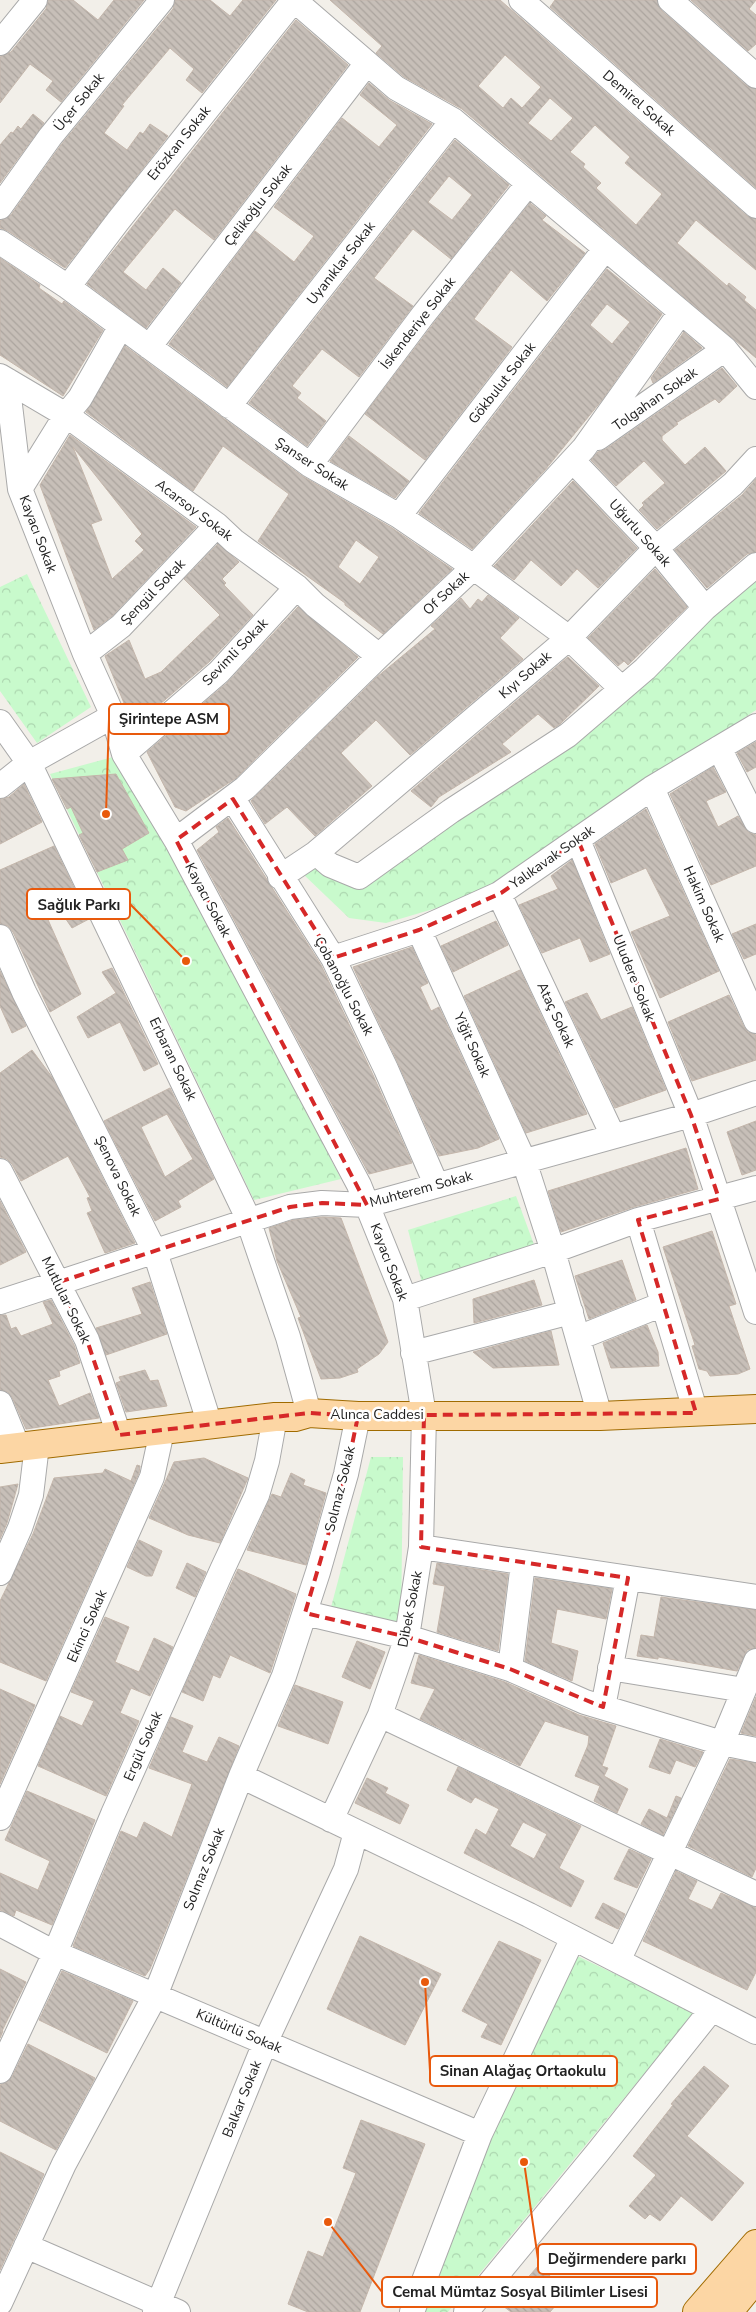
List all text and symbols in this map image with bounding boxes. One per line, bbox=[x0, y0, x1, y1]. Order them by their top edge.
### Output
street label: Demirel Sokak bbox=[598, 66, 680, 141]
street label: Üçer Sokak bbox=[49, 68, 109, 135]
street label: Erözkan Sokak bbox=[143, 101, 216, 184]
street label: Çelikoğlu Sokak bbox=[220, 159, 297, 250]
street label: Uyanıklar Sokak bbox=[302, 217, 380, 309]
street label: İskenderiye Sokak bbox=[376, 272, 461, 373]
street label: Gökbulut Sokak bbox=[464, 337, 541, 428]
street label: Tolgahan Sokak bbox=[609, 362, 702, 435]
street label: Şanser Sokak bbox=[271, 433, 353, 496]
street label: Acarsoy Sokak bbox=[152, 475, 237, 546]
street label: Kayacı Sokak bbox=[14, 492, 62, 576]
street label: Uğurlu Sokak bbox=[605, 495, 676, 572]
street label: Şengül Sokak bbox=[116, 554, 190, 629]
street label: Of Sokak bbox=[419, 566, 474, 619]
street label: Sevimli Sokak bbox=[198, 613, 273, 690]
street label: Kıyı Sokak bbox=[495, 646, 556, 703]
callout: Şirintepe ASM bbox=[109, 704, 229, 734]
text: Şirintepe ASM bbox=[119, 709, 219, 729]
street label: Yalıkavak Sokak bbox=[505, 820, 599, 894]
street label: Kayacı Sokak bbox=[180, 859, 236, 941]
street label: Hakim Sokak bbox=[679, 863, 730, 946]
callout: Sağlık Parkı bbox=[27, 889, 130, 919]
text: Sağlık Parkı bbox=[38, 895, 120, 915]
street label: Uludere Sokak bbox=[608, 932, 660, 1025]
street label: Çobanoğlu Sokak bbox=[310, 933, 379, 1040]
street label: Ataç Sokak bbox=[533, 979, 580, 1052]
street label: Yiğit Sokak bbox=[449, 1009, 495, 1081]
street label: Erbaran Sokak bbox=[145, 1014, 202, 1105]
street label: Şenova Sokak bbox=[90, 1132, 146, 1220]
street label: Muhterem Sokak bbox=[367, 1166, 475, 1212]
street label: Kayacı Sokak bbox=[365, 1220, 413, 1304]
street label: Mutlular Sokak bbox=[37, 1253, 96, 1348]
street label: Alınca Caddesi bbox=[330, 1405, 424, 1424]
street label: Solmaz Sokak bbox=[320, 1443, 360, 1534]
street label: Dibek Sokak bbox=[393, 1568, 427, 1649]
street label: Ekinci Sokak bbox=[63, 1586, 112, 1665]
street label: Ergül Sokak bbox=[119, 1707, 167, 1784]
street label: Solmaz Sokak bbox=[179, 1824, 230, 1913]
street label: Kültürlü Sokak bbox=[193, 2004, 286, 2058]
callout: Sinan Alağaç Ortaokulu bbox=[430, 2056, 617, 2086]
street label: Balkar Sokak bbox=[218, 2057, 266, 2140]
text: Sinan Alağaç Ortaokulu bbox=[440, 2061, 606, 2081]
callout: Değirmendere parkı bbox=[538, 2244, 696, 2274]
text: Değirmendere parkı bbox=[548, 2249, 686, 2269]
callout: Cemal Mümtaz Sosyal Bilimler Lisesi bbox=[382, 2277, 657, 2307]
text: Cemal Mümtaz Sosyal Bilimler Lisesi bbox=[392, 2282, 648, 2302]

